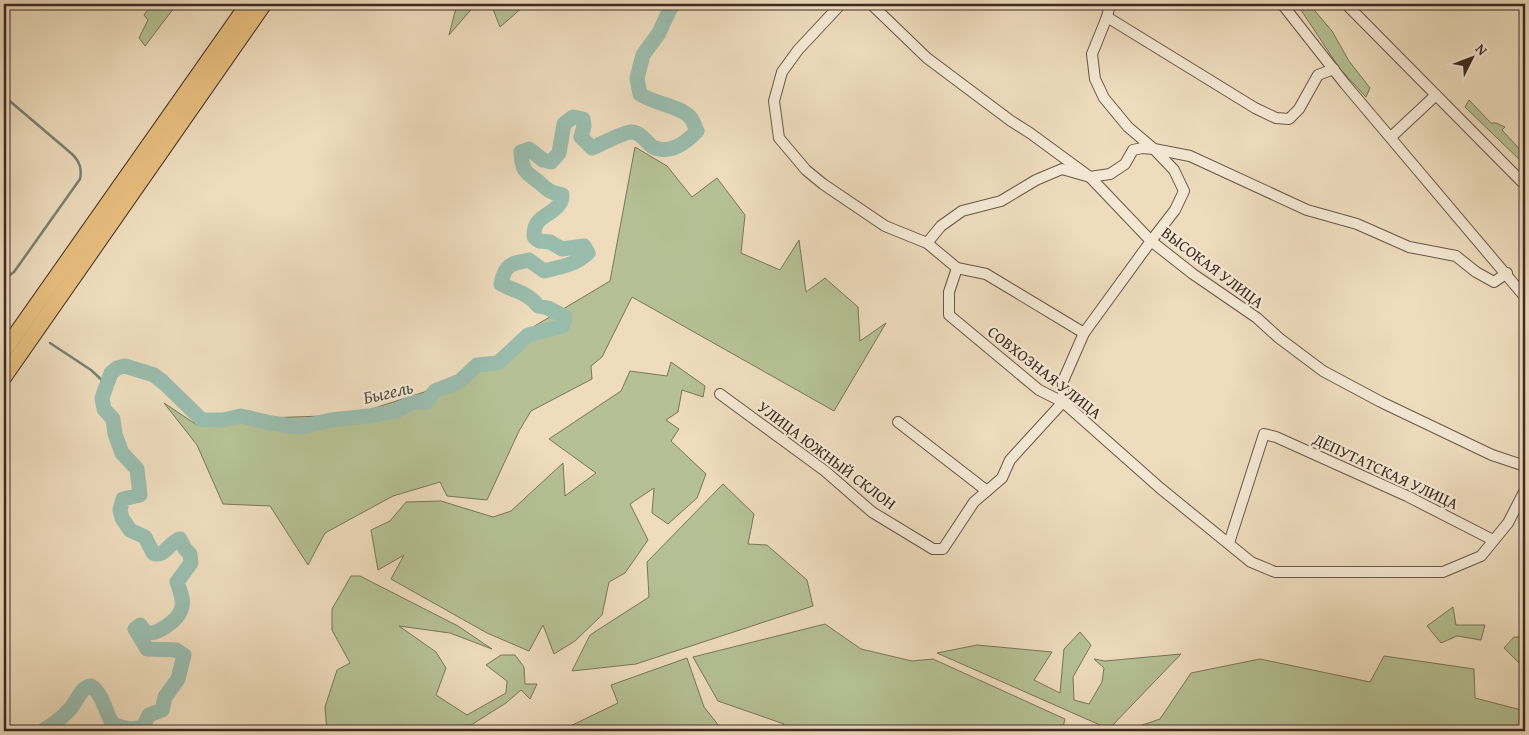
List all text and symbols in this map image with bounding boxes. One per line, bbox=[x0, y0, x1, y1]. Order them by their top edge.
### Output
north arrow bbox=[1446, 32, 1496, 82]
text: N bbox=[1471, 39, 1493, 60]
street label: ВЫСОКАЯ УЛИЦА bbox=[1157, 220, 1270, 314]
street label: СОВХОЗНАЯ УЛИЦА bbox=[983, 320, 1108, 425]
water label: Быгель bbox=[360, 373, 416, 411]
street label: УЛИЦА ЮЖНЫЙ СКЛОН bbox=[753, 395, 902, 515]
street label: ДЕПУТАТСКАЯ УЛИЦА bbox=[1308, 426, 1463, 515]

